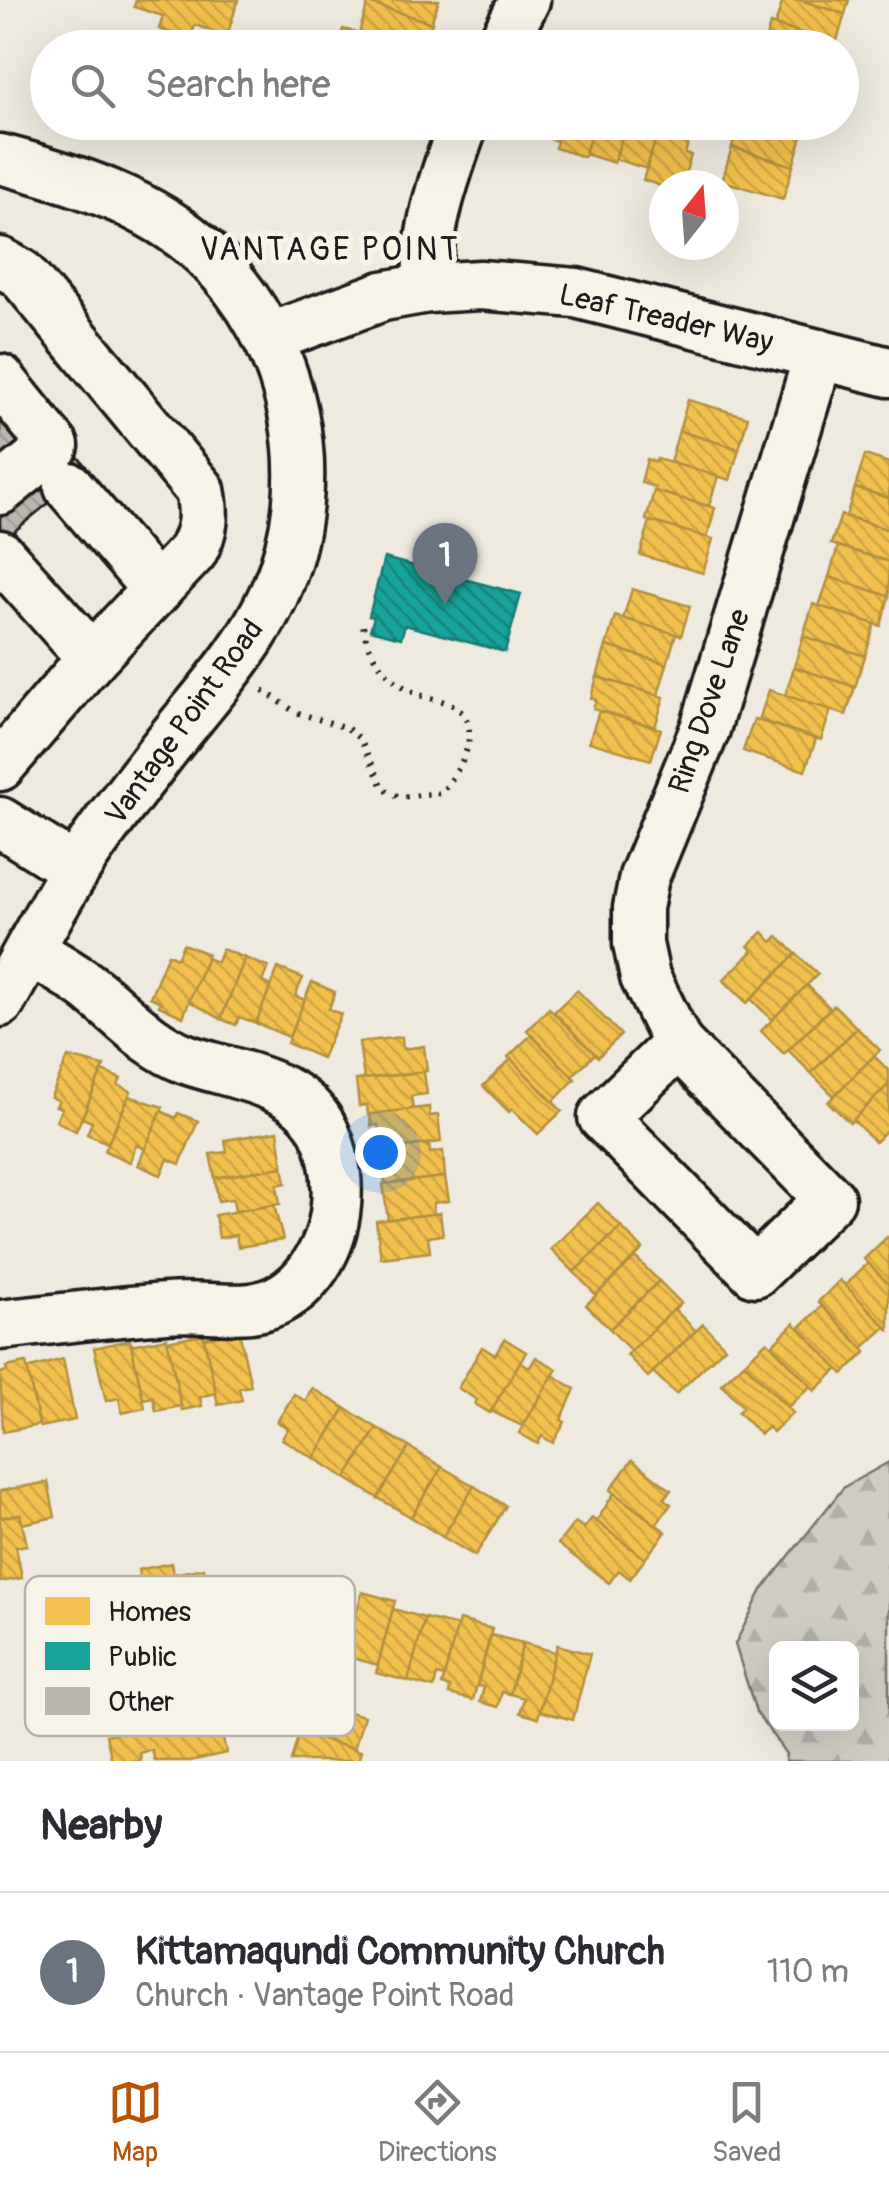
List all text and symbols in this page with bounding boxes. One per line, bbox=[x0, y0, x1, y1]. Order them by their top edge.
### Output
search box bbox=[30, 30, 859, 140]
icon: search bbox=[65, 58, 120, 113]
text: Search here bbox=[145, 61, 331, 109]
north arrow bbox=[649, 170, 739, 260]
district label: VANTAGE POINT bbox=[200, 230, 460, 270]
street label: Leaf Treader Way bbox=[555, 276, 777, 361]
pin: 1 bbox=[412, 522, 478, 605]
street label: Ring Dove Lane bbox=[661, 604, 758, 798]
street label: Vantage Point Road bbox=[97, 612, 271, 832]
your location bbox=[355, 1127, 406, 1178]
legend bbox=[25, 1576, 355, 1736]
text: Homes bbox=[108, 1595, 192, 1630]
text: Public bbox=[108, 1640, 177, 1675]
map controls bbox=[769, 1641, 859, 1731]
button: layers bbox=[769, 1641, 859, 1731]
text: Other bbox=[108, 1685, 174, 1720]
text: Nearby bbox=[40, 1800, 162, 1852]
text: Kittamaqundi Community Church bbox=[135, 1928, 665, 1976]
text: 1 bbox=[66, 1952, 79, 1992]
text: 110 m bbox=[767, 1952, 849, 1992]
text: Church · Vantage Point Road bbox=[135, 1976, 514, 2016]
tab: Map bbox=[108, 2075, 163, 2170]
tab: Directions bbox=[378, 2075, 497, 2170]
tab: Saved bbox=[712, 2075, 781, 2170]

